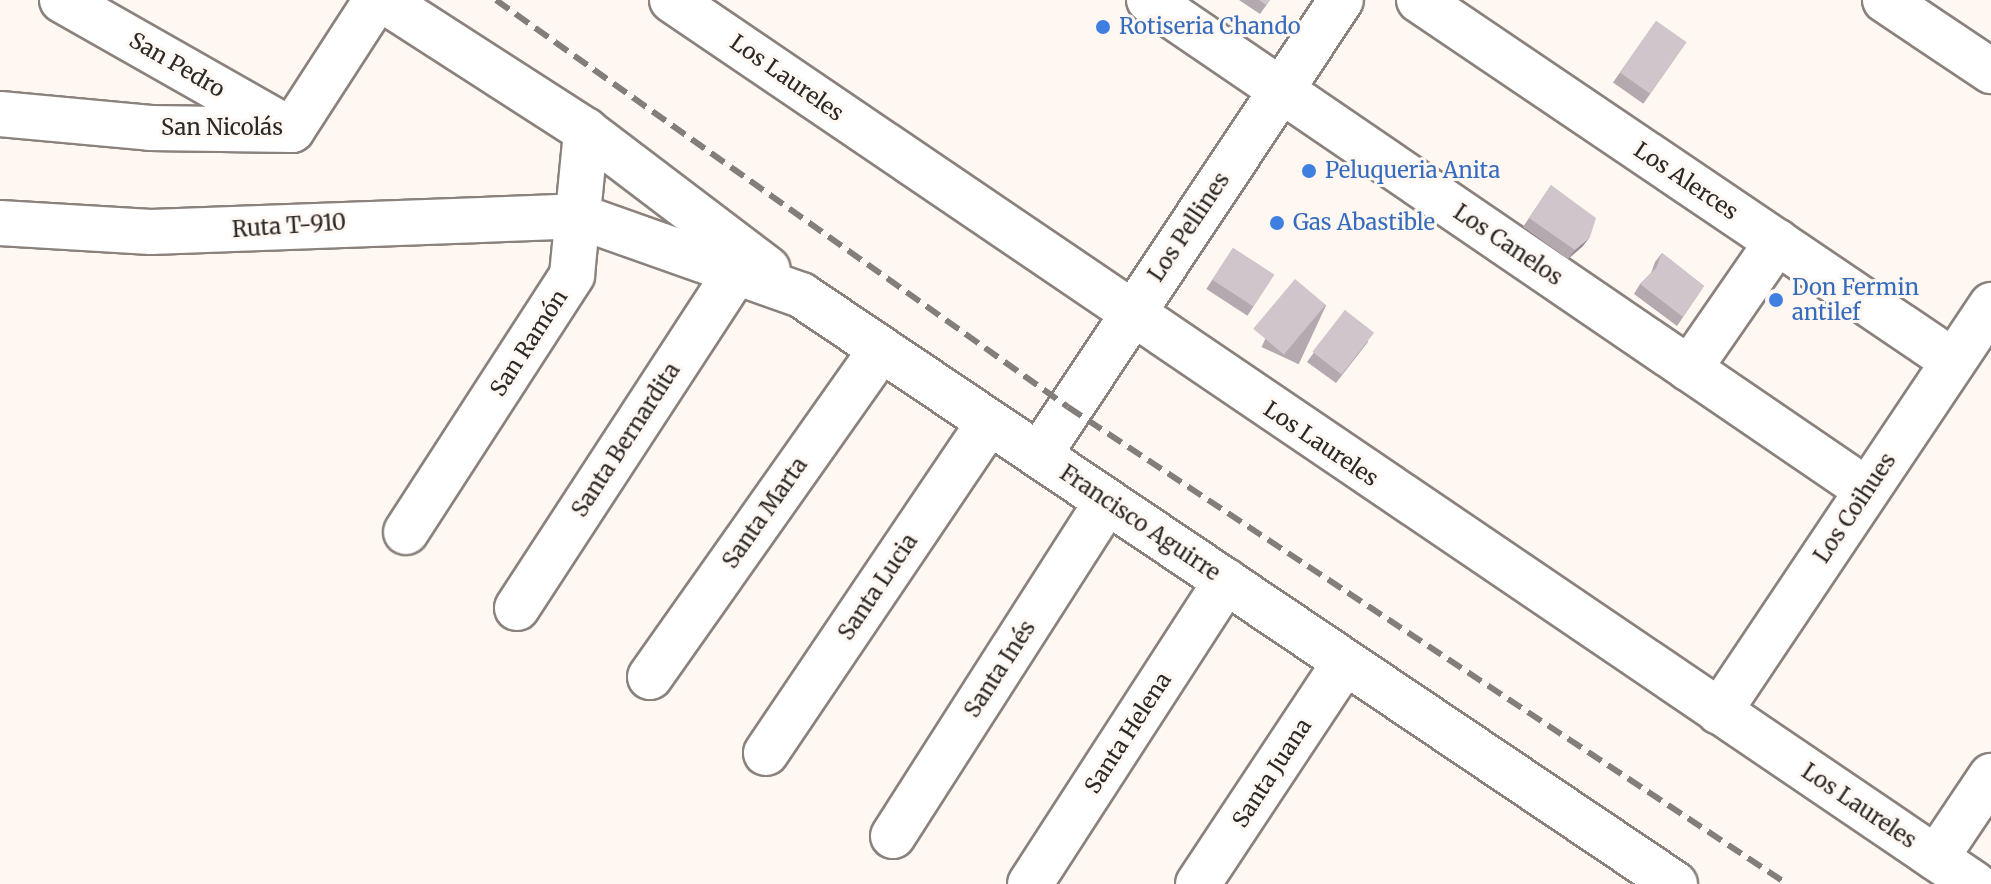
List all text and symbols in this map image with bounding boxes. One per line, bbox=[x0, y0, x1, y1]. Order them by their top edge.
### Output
place label: Rotiseria Chando bbox=[1119, 14, 1301, 40]
marker: Rotiseria Chando bbox=[1094, 18, 1112, 36]
street label: San Pedro bbox=[124, 27, 230, 103]
street label: Los Laureles bbox=[725, 29, 849, 127]
street label: San Nicolás bbox=[161, 115, 283, 141]
street label: Los Alerces bbox=[1629, 137, 1743, 225]
place label: Peluqueria Anita bbox=[1325, 158, 1500, 184]
marker: Peluqueria Anita bbox=[1300, 162, 1318, 180]
street label: Los Pellines bbox=[1143, 168, 1235, 286]
street label: Los Canelos bbox=[1449, 199, 1567, 291]
street label: Ruta T-910 bbox=[231, 209, 347, 243]
place label: Gas Abastible bbox=[1293, 210, 1435, 236]
marker: Gas Abastible bbox=[1268, 214, 1286, 232]
place label: Don Fermin antilef bbox=[1792, 274, 1919, 326]
street label: San Ramón bbox=[485, 285, 573, 401]
marker: Don Fermin antilef bbox=[1767, 291, 1785, 309]
street label: Santa Bernardita bbox=[566, 358, 686, 522]
street label: Los Laureles bbox=[1259, 396, 1383, 492]
street label: Los Coihues bbox=[1809, 448, 1901, 568]
street label: Santa Marta bbox=[717, 452, 813, 574]
street label: Francisco Aguirre bbox=[1055, 460, 1225, 586]
street label: Santa Lucia bbox=[833, 529, 923, 645]
street label: Santa Inés bbox=[959, 616, 1041, 722]
street label: Santa Helena bbox=[1079, 668, 1177, 798]
street label: Santa Juana bbox=[1227, 714, 1317, 832]
street label: Los Laureles bbox=[1797, 758, 1921, 854]

